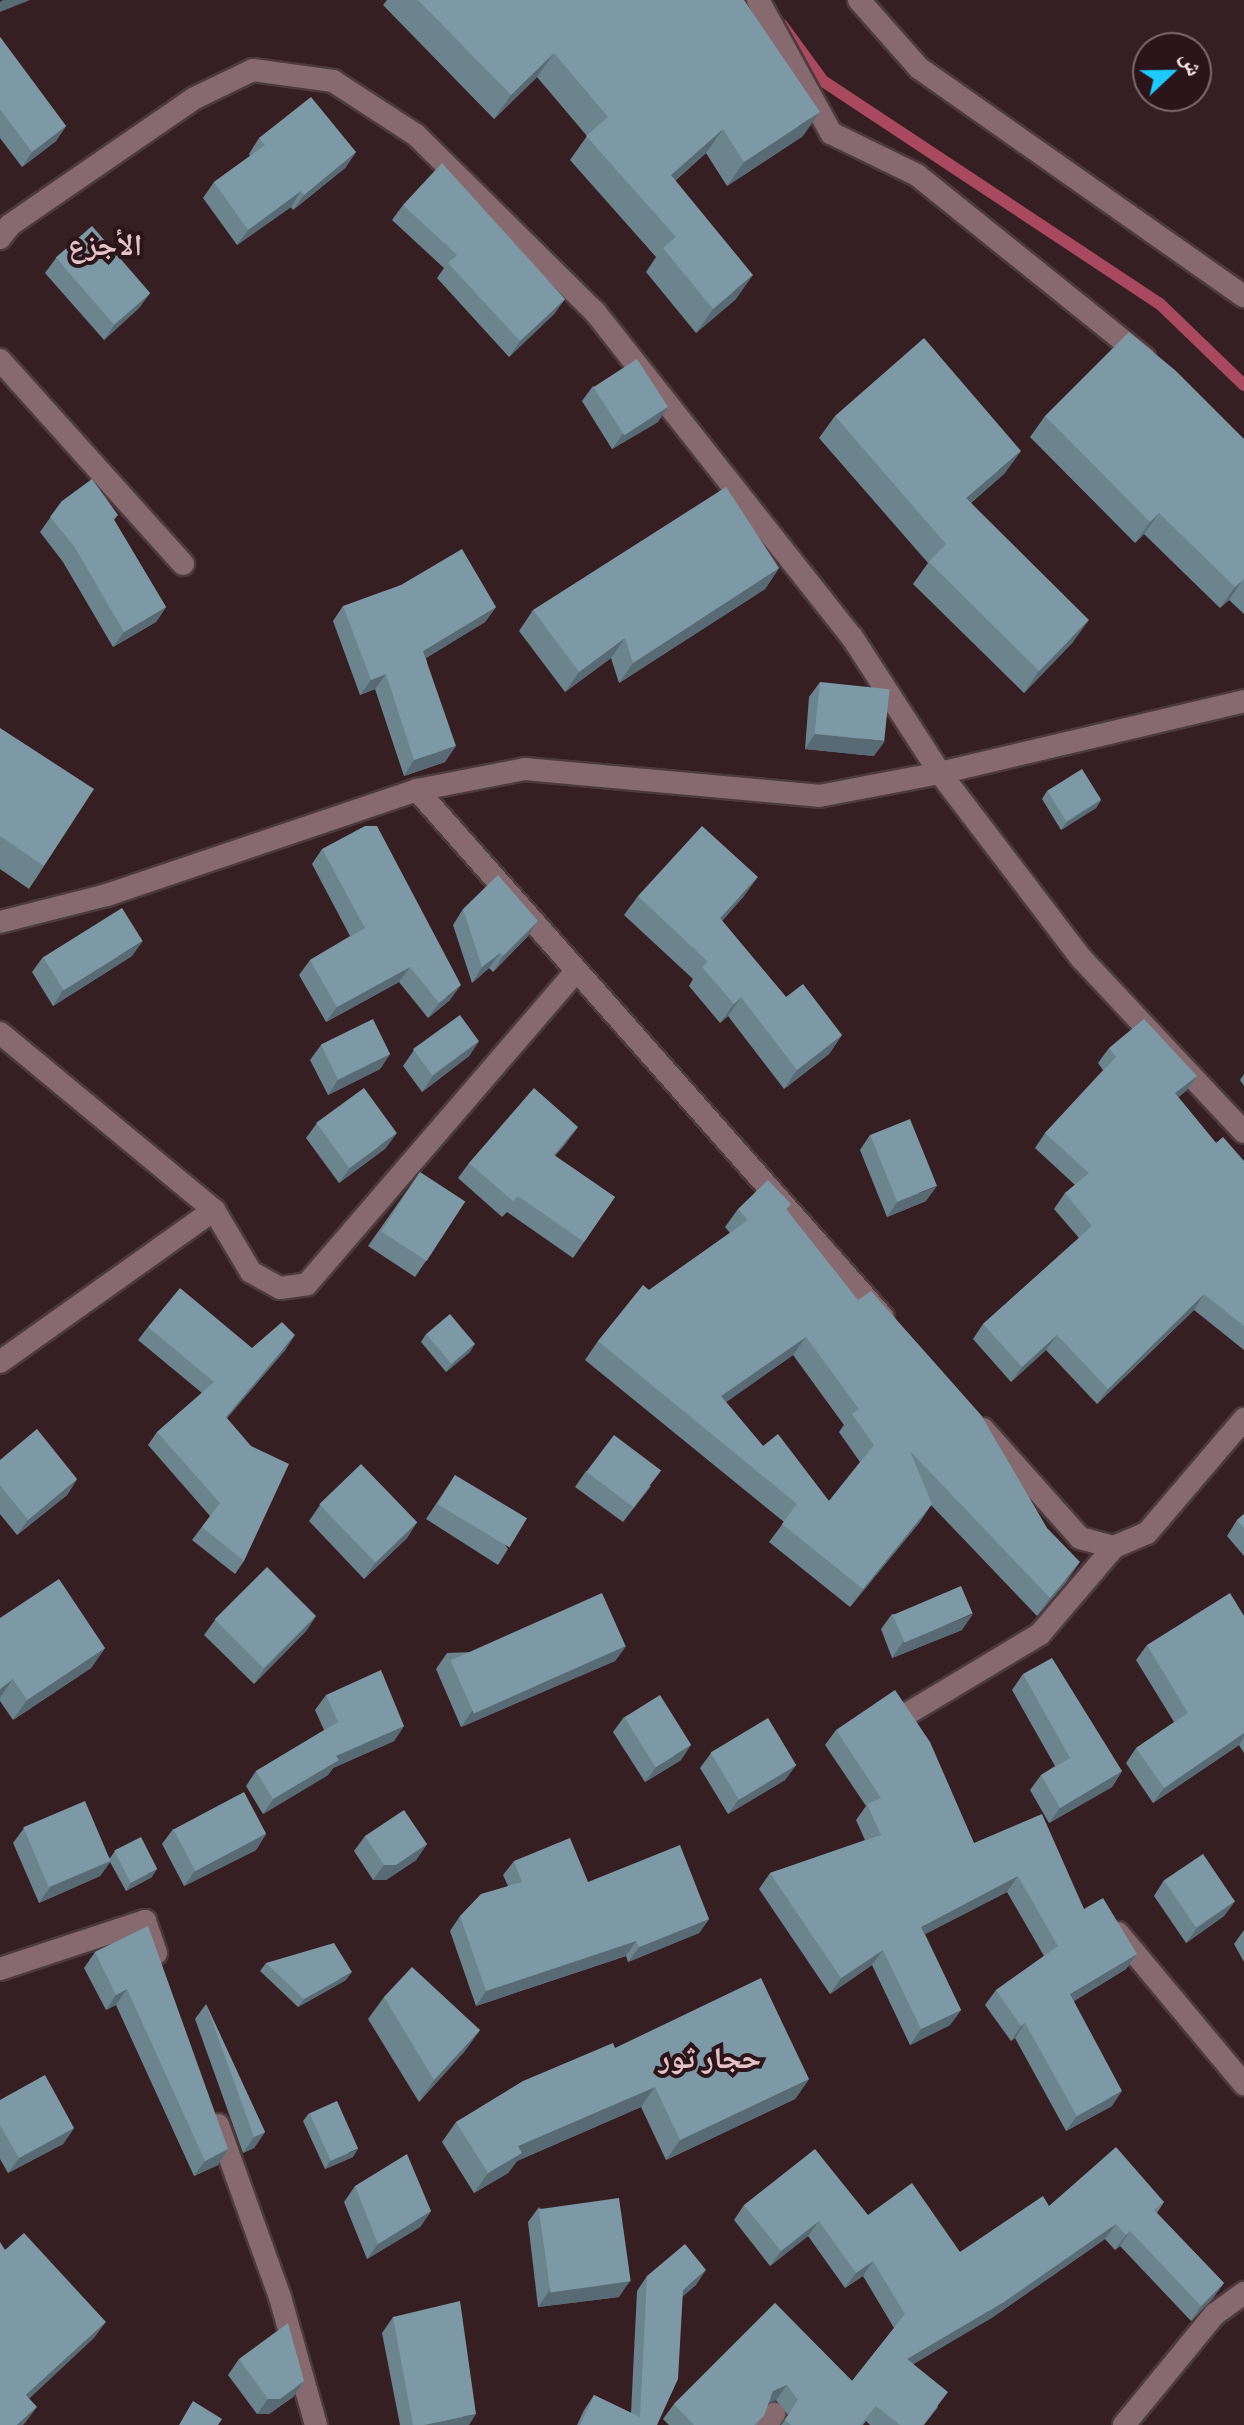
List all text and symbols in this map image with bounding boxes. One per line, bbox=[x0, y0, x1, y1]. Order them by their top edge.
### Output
north arrow bbox=[1132, 32, 1212, 112]
text: ش bbox=[1176, 48, 1210, 79]
district label: الأجزع bbox=[68, 225, 142, 261]
district label: حجار ثور bbox=[659, 2038, 761, 2074]

